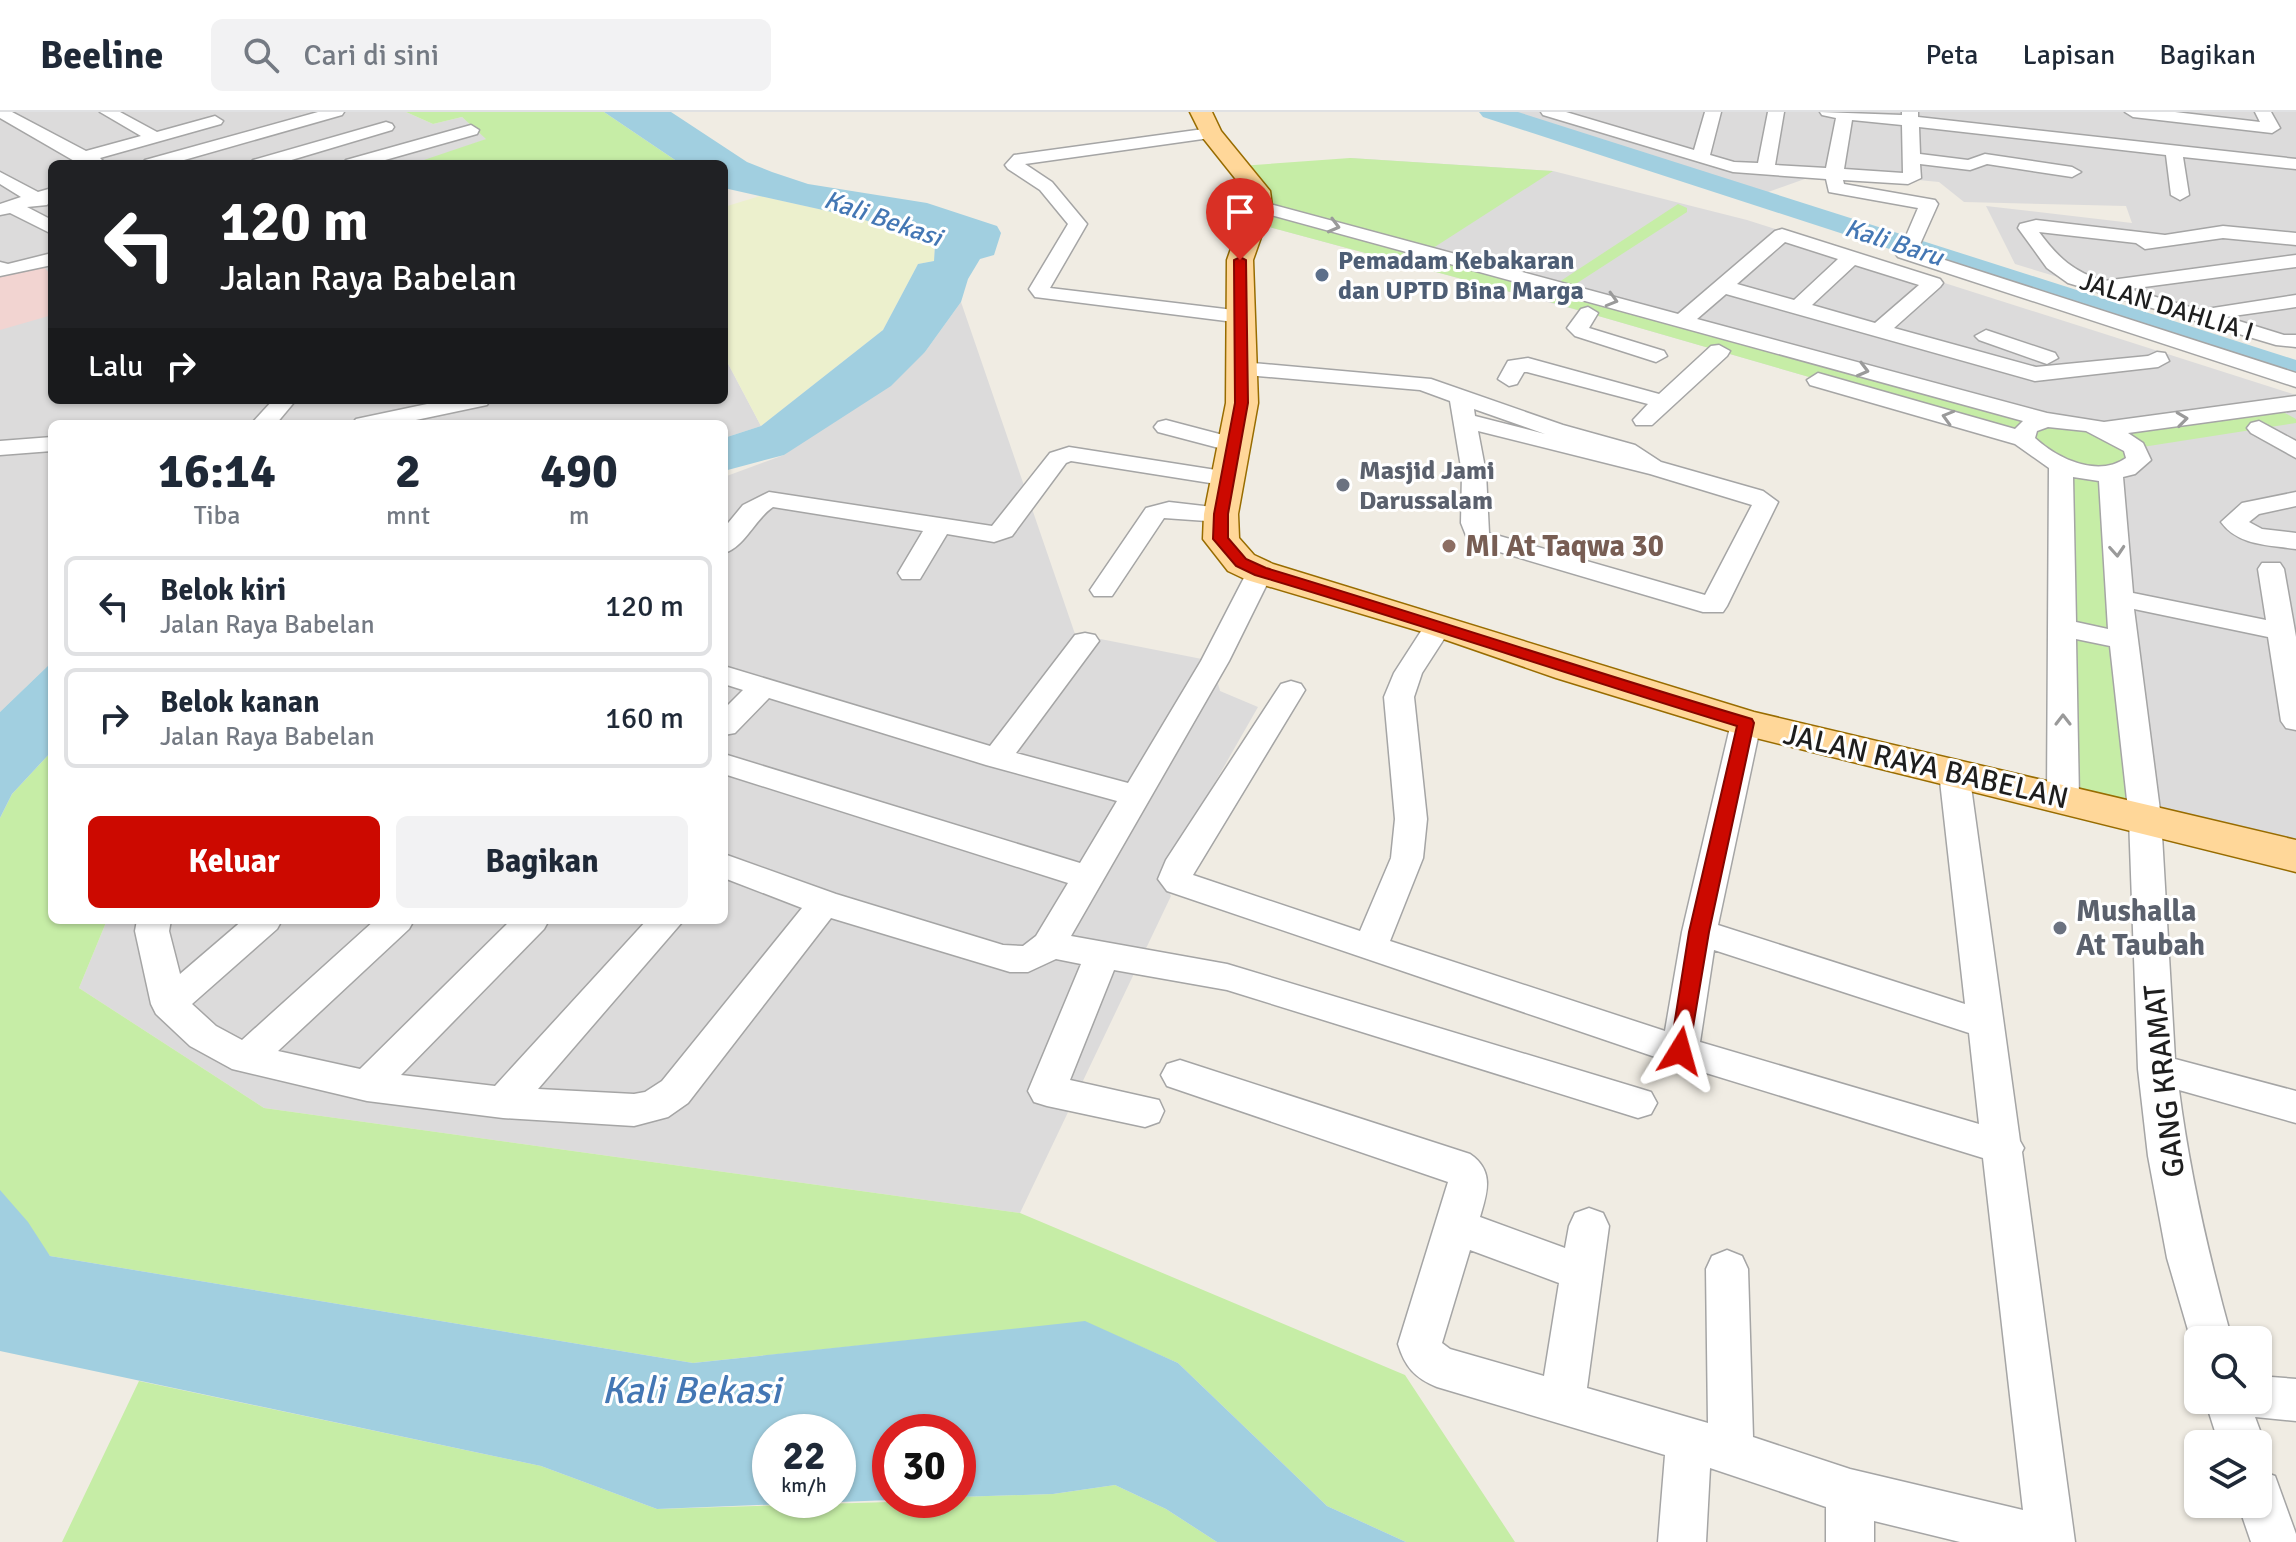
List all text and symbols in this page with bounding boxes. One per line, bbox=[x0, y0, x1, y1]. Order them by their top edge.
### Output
search box bbox=[211, 19, 771, 91]
text: Beeline bbox=[40, 32, 163, 79]
icon: search bbox=[239, 33, 283, 77]
text: Cari di sini bbox=[303, 37, 439, 74]
text: Peta bbox=[1925, 38, 1979, 72]
text: Lapisan bbox=[2023, 38, 2115, 72]
text: Bagikan bbox=[2159, 38, 2256, 72]
pin bbox=[1206, 178, 1274, 260]
water label: Kali Bekasi bbox=[820, 184, 949, 255]
text: 120 m bbox=[220, 187, 368, 256]
icon: arrive bbox=[1218, 190, 1262, 234]
icon: left bbox=[88, 192, 192, 296]
water label: Kali Baru bbox=[1840, 212, 1949, 274]
one-way arrow bbox=[1327, 216, 1341, 233]
place label: Pemadam Kebakaran dan UPTD Bina Marga bbox=[1338, 245, 1584, 307]
text: Jalan Raya Babelan bbox=[220, 256, 517, 301]
street label: JALAN DAHLIA I bbox=[2076, 265, 2257, 349]
marker: Pemadam Kebakaran dan UPTD Bina Marga bbox=[1313, 266, 1331, 284]
one-way arrow bbox=[1605, 291, 1619, 307]
icon: right bbox=[159, 344, 203, 388]
text: Lalu bbox=[88, 348, 143, 385]
one-way arrow bbox=[1856, 360, 1870, 377]
one-way arrow bbox=[1941, 410, 1955, 426]
one-way arrow bbox=[2176, 410, 2189, 427]
text: 16:14 bbox=[158, 442, 276, 501]
text: 2 bbox=[395, 442, 421, 501]
text: 490 bbox=[540, 442, 618, 501]
place label: Masjid Jami Darussalam bbox=[1359, 455, 1495, 517]
marker: Masjid Jami Darussalam bbox=[1334, 476, 1352, 494]
text: Tiba bbox=[194, 500, 240, 532]
text: mnt bbox=[386, 500, 430, 532]
text: m bbox=[569, 500, 589, 532]
place label: MI At Taqwa 30 bbox=[1465, 528, 1664, 565]
marker: MI At Taqwa 30 bbox=[1440, 537, 1458, 555]
one-way arrow bbox=[2108, 545, 2125, 558]
text: Belok kiri bbox=[160, 572, 286, 609]
icon: left bbox=[92, 584, 136, 628]
text: 120 m bbox=[605, 588, 684, 625]
text: Jalan Raya Babelan bbox=[160, 609, 375, 641]
text: Belok kanan bbox=[160, 684, 320, 721]
icon: right bbox=[92, 696, 136, 740]
text: 160 m bbox=[605, 700, 684, 737]
one-way arrow bbox=[2054, 713, 2072, 726]
street label: JALAN RAYA BABELAN bbox=[1780, 716, 2072, 817]
text: Jalan Raya Babelan bbox=[160, 721, 375, 753]
button: Keluar bbox=[88, 816, 380, 908]
button: Bagikan bbox=[396, 816, 688, 908]
place label: Mushalla At Taubah bbox=[2076, 893, 2205, 964]
marker: Mushalla At Taubah bbox=[2051, 919, 2069, 937]
street label: GANG KRAMAT bbox=[2136, 982, 2193, 1179]
position arrow bbox=[1638, 1009, 1722, 1093]
map controls bbox=[2184, 1326, 2272, 1518]
button: search bbox=[2184, 1326, 2272, 1414]
water label: Kali Bekasi bbox=[602, 1367, 784, 1414]
speed limit sign: 30 bbox=[872, 1414, 976, 1518]
button: layers bbox=[2184, 1430, 2272, 1518]
text: 22 bbox=[782, 1431, 826, 1481]
text: km/h bbox=[781, 1473, 827, 1498]

